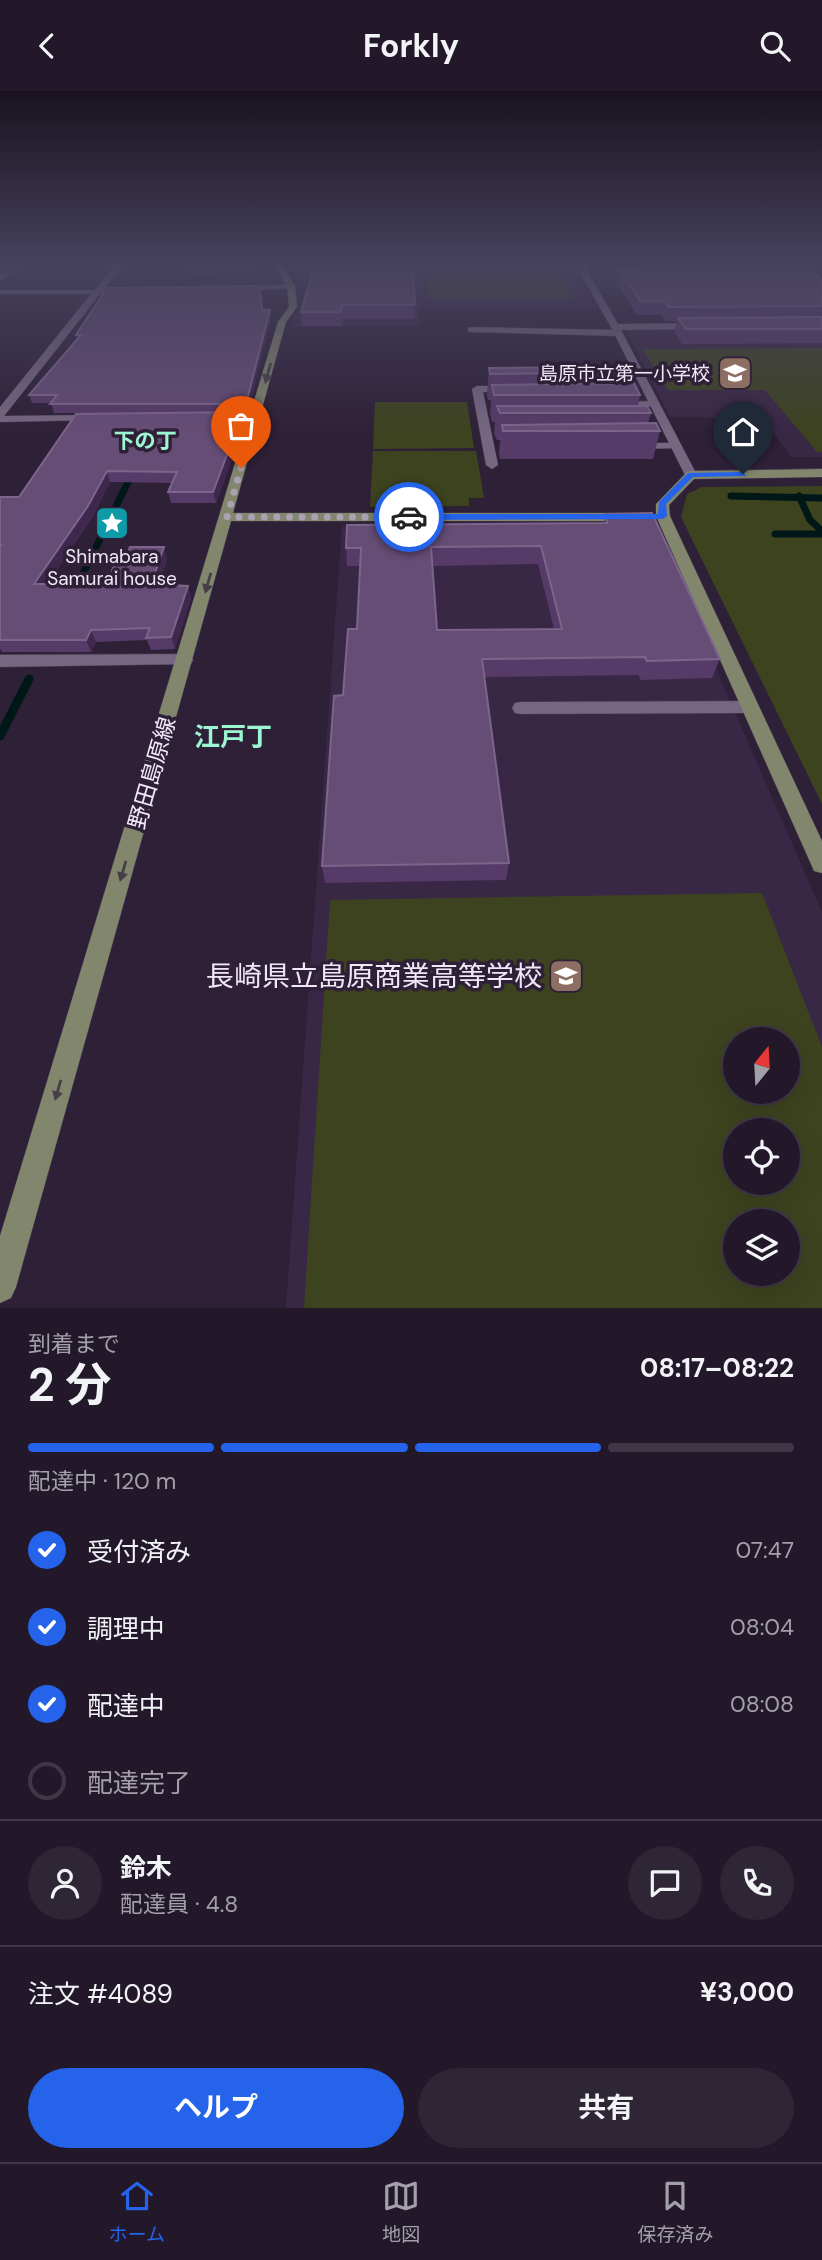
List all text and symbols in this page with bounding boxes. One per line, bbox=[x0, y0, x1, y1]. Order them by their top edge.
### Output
text: Forkly bbox=[363, 25, 459, 67]
icon: back bbox=[28, 27, 66, 65]
icon: search bbox=[756, 27, 794, 65]
school or university icon: 島原市立第一小学校 bbox=[716, 354, 754, 392]
place label: 島原市立第一小学校 bbox=[539, 361, 710, 386]
one-way arrow bbox=[262, 362, 273, 384]
pin bbox=[211, 396, 271, 468]
pin bbox=[713, 402, 773, 474]
icon: bag bbox=[222, 407, 260, 445]
icon: home bbox=[724, 413, 762, 451]
district label: 下の丁 bbox=[114, 427, 177, 455]
courier bbox=[374, 482, 444, 552]
icon: car bbox=[390, 498, 428, 536]
place icon: Shimabara Samurai house bbox=[93, 504, 131, 542]
place label: Shimabara Samurai house bbox=[47, 544, 177, 591]
one-way arrow bbox=[202, 572, 212, 593]
street label: 野田島原線 bbox=[122, 714, 182, 832]
district label: 江戸丁 bbox=[194, 720, 272, 754]
one-way arrow bbox=[117, 861, 127, 882]
school or university icon: 長崎県立島原商業高等学校 bbox=[547, 957, 585, 995]
place label: 長崎県立島原商業高等学校 bbox=[206, 958, 542, 995]
north arrow bbox=[723, 1027, 800, 1104]
map controls bbox=[723, 1027, 800, 1286]
one-way arrow bbox=[53, 1079, 63, 1100]
button: locate bbox=[723, 1118, 800, 1195]
button: layers bbox=[723, 1209, 800, 1286]
text: 到着まで bbox=[28, 1329, 120, 1359]
text: 08:17–08:22 bbox=[640, 1351, 794, 1385]
text: 2 分 bbox=[28, 1355, 111, 1415]
text: 配達中 · 120 m bbox=[28, 1466, 176, 1496]
icon: check bbox=[28, 1531, 66, 1569]
text: 受付済み bbox=[87, 1535, 191, 1569]
text: 07:47 bbox=[735, 1535, 794, 1565]
icon: check bbox=[28, 1608, 66, 1646]
text: 調理中 bbox=[87, 1612, 165, 1646]
text: 08:04 bbox=[730, 1612, 794, 1642]
icon: check bbox=[28, 1685, 66, 1723]
text: 配達中 bbox=[87, 1689, 165, 1723]
text: 08:08 bbox=[730, 1689, 794, 1719]
text: 配達完了 bbox=[87, 1766, 191, 1800]
button: person bbox=[28, 1846, 102, 1920]
button: chat bbox=[628, 1846, 702, 1920]
button: phone bbox=[720, 1846, 794, 1920]
text: 鈴木 bbox=[120, 1851, 172, 1885]
text: 配達員 · 4.8 bbox=[120, 1889, 238, 1919]
text: ¥3,000 bbox=[700, 1975, 794, 2009]
text: 注文 #4089 bbox=[28, 1977, 173, 2011]
button: ヘルプ bbox=[28, 2068, 404, 2148]
button: 共有 bbox=[418, 2068, 794, 2148]
tab: ホーム bbox=[109, 2177, 165, 2247]
tab: 地図 bbox=[382, 2177, 420, 2247]
tab: 保存済み bbox=[637, 2177, 713, 2247]

